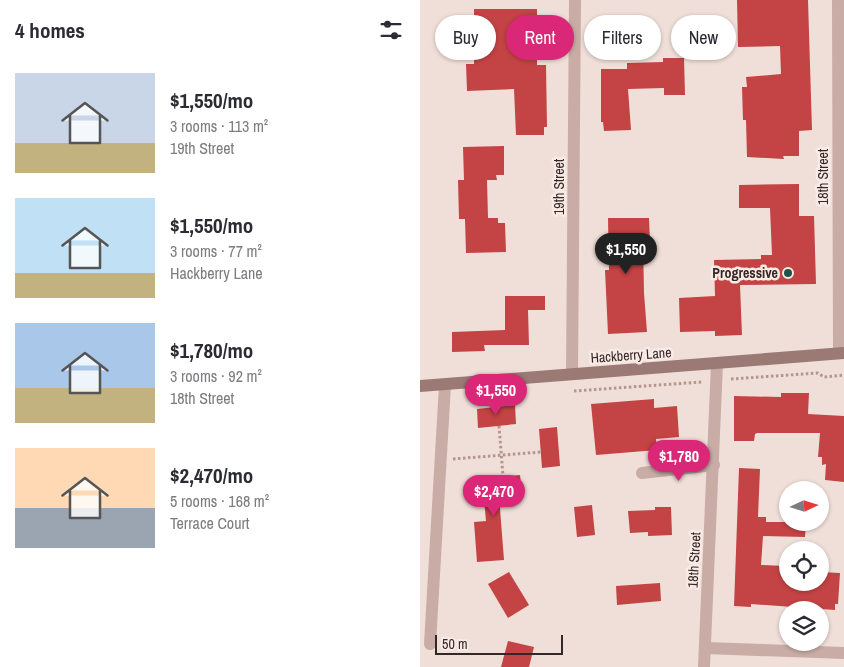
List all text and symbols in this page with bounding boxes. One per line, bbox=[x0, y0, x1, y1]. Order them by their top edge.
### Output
chip: Buy bbox=[435, 15, 496, 60]
chip: Rent bbox=[506, 15, 574, 60]
chip: Filters bbox=[584, 15, 661, 60]
chip: New bbox=[671, 15, 736, 60]
text: 4 homes bbox=[15, 16, 85, 45]
icon: filters bbox=[377, 16, 405, 44]
text: $1,550/mo bbox=[170, 86, 253, 115]
icon: home bbox=[55, 93, 115, 153]
text: 3 rooms · 113 m² bbox=[170, 115, 268, 137]
text: 19th Street bbox=[170, 137, 234, 159]
street label: 18th Street bbox=[814, 149, 832, 205]
street label: 19th Street bbox=[550, 159, 568, 215]
text: $1,550/mo bbox=[170, 211, 253, 240]
icon: home bbox=[55, 218, 115, 278]
pin: $1,550 bbox=[585, 232, 667, 275]
text: $1,550 bbox=[606, 238, 646, 260]
text: 3 rooms · 77 m² bbox=[170, 240, 262, 262]
text: Hackberry Lane bbox=[170, 262, 263, 284]
place label: Progressive bbox=[712, 264, 778, 282]
marker: Progressive bbox=[782, 267, 794, 279]
text: $1,780/mo bbox=[170, 336, 253, 365]
icon: home bbox=[55, 343, 115, 403]
street label: Hackberry Lane bbox=[590, 343, 672, 367]
text: 3 rooms · 92 m² bbox=[170, 365, 262, 387]
pin: $1,550 bbox=[455, 374, 537, 416]
text: $1,550 bbox=[476, 379, 516, 401]
text: 18th Street bbox=[170, 387, 234, 409]
pin: $1,780 bbox=[638, 440, 720, 482]
text: $1,780 bbox=[659, 445, 699, 467]
text: $2,470/mo bbox=[170, 461, 253, 490]
icon: home bbox=[55, 468, 115, 528]
pin: $2,470 bbox=[453, 474, 535, 517]
text: $2,470 bbox=[474, 480, 514, 502]
north arrow bbox=[779, 481, 829, 531]
map controls bbox=[779, 481, 829, 651]
text: 5 rooms · 168 m² bbox=[170, 490, 269, 512]
text: Terrace Court bbox=[170, 512, 249, 534]
street label: 18th Street bbox=[684, 531, 704, 589]
button: locate bbox=[779, 541, 829, 591]
button: layers bbox=[779, 601, 829, 651]
scale bar bbox=[435, 632, 562, 655]
text: 50 m bbox=[442, 635, 468, 653]

